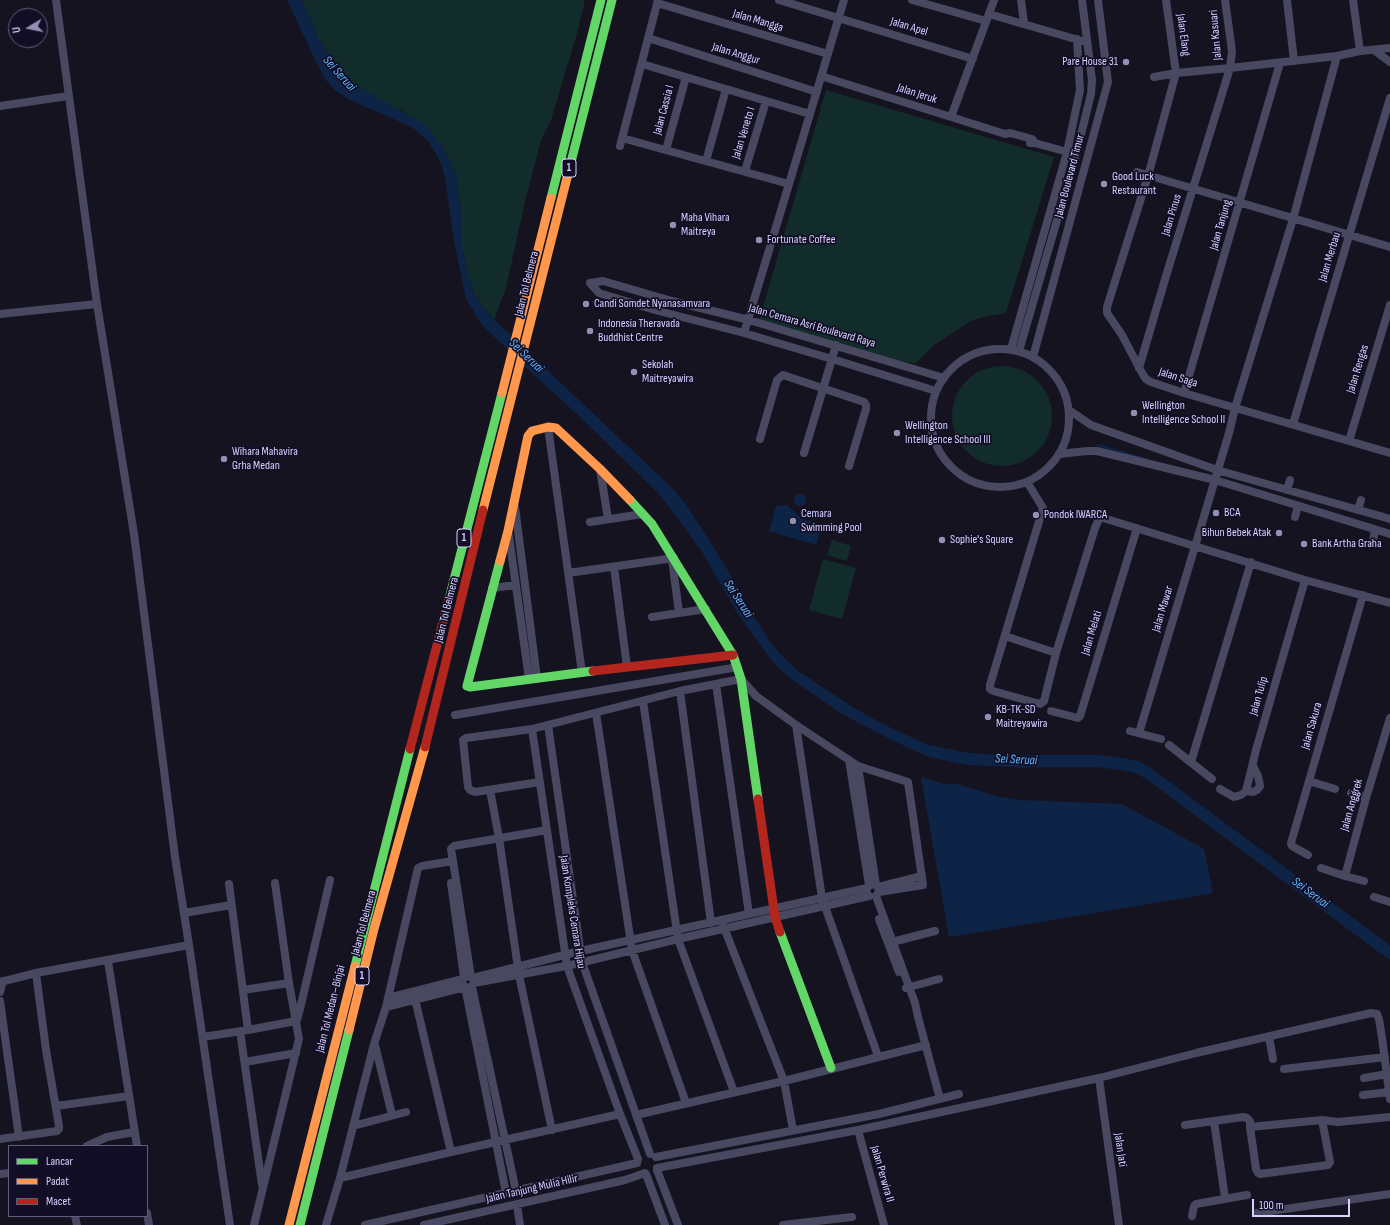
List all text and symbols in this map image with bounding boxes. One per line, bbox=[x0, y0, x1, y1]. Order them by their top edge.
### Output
street label: Jalan Mangga bbox=[731, 7, 785, 35]
north arrow bbox=[8, 8, 48, 48]
street label: Jalan Kasuari bbox=[1207, 9, 1225, 61]
street label: Jalan Elang bbox=[1173, 13, 1193, 57]
street label: Jalan Apel bbox=[889, 15, 929, 39]
text: U bbox=[10, 26, 24, 34]
street label: Jalan Anggur bbox=[710, 40, 762, 68]
water label: Sei Seruai bbox=[319, 53, 359, 95]
place label: Pare House 31 bbox=[1062, 55, 1118, 69]
marker: Pare House 31 bbox=[1121, 57, 1131, 67]
street label: Jalan Jeruk bbox=[895, 81, 939, 107]
street label: Jalan Cassia I bbox=[650, 84, 678, 136]
street label: Jalan Veneto I bbox=[729, 105, 759, 161]
street label: Jalan Boulevard Timur bbox=[1052, 133, 1088, 219]
road number: 1 bbox=[562, 159, 576, 177]
place label: Good Luck Restaurant bbox=[1112, 170, 1157, 198]
marker: Good Luck Restaurant bbox=[1099, 179, 1109, 189]
street label: Jalan Pinus bbox=[1159, 192, 1185, 238]
street label: Jalan Tanjung bbox=[1207, 198, 1235, 252]
place label: Maha Vihara Maitreya bbox=[681, 211, 730, 239]
marker: Maha Vihara Maitreya bbox=[668, 220, 678, 230]
street label: Jalan Merbau bbox=[1316, 231, 1344, 283]
place label: Fortunate Coffee bbox=[767, 233, 836, 247]
marker: Fortunate Coffee bbox=[754, 235, 764, 245]
street label: Jalan Tol Belmera bbox=[512, 250, 542, 318]
place label: Candi Somdet Nyanasamvara bbox=[594, 297, 710, 311]
marker: Candi Somdet Nyanasamvara bbox=[581, 299, 591, 309]
street label: Jalan Cemara Asri Boulevard Raya bbox=[747, 301, 877, 351]
place label: Indonesia Theravada Buddhist Centre bbox=[598, 317, 680, 345]
marker: Indonesia Theravada Buddhist Centre bbox=[585, 326, 595, 336]
water label: Sei Seruai bbox=[505, 336, 547, 376]
street label: Jalan Rengas bbox=[1344, 343, 1372, 395]
place label: Sekolah Maitreyawira bbox=[642, 358, 693, 386]
street label: Jalan Saga bbox=[1157, 365, 1199, 391]
marker: Sekolah Maitreyawira bbox=[629, 367, 639, 377]
place label: Wellington Intelligence School II bbox=[1142, 399, 1225, 427]
marker: Wellington Intelligence School II bbox=[1129, 408, 1139, 418]
place label: Wellington Intelligence School III bbox=[905, 419, 991, 447]
marker: Wellington Intelligence School III bbox=[892, 428, 902, 438]
place label: Wihara Mahavira Grha Medan bbox=[232, 445, 298, 473]
marker: Wihara Mahavira Grha Medan bbox=[219, 454, 229, 464]
place label: BCA bbox=[1224, 506, 1240, 520]
place label: Cemara Swimming Pool bbox=[801, 507, 862, 535]
place label: Pondok IWARCA bbox=[1044, 508, 1107, 522]
marker: BCA bbox=[1211, 508, 1221, 518]
marker: Pondok IWARCA bbox=[1031, 510, 1041, 520]
marker: Cemara Swimming Pool bbox=[788, 516, 798, 526]
place label: Bihun Bebek Atak bbox=[1202, 526, 1271, 540]
marker: Bihun Bebek Atak bbox=[1274, 528, 1284, 538]
road number: 1 bbox=[457, 529, 471, 547]
place label: Sophie's Square bbox=[950, 533, 1013, 547]
marker: Sophie's Square bbox=[937, 535, 947, 545]
place label: Bank Artha Graha bbox=[1312, 537, 1382, 551]
marker: Bank Artha Graha bbox=[1299, 539, 1309, 549]
street label: Jalan Tol Belmera bbox=[432, 576, 462, 644]
water label: Sei Seruai bbox=[720, 577, 756, 621]
street label: Jalan Mawar bbox=[1149, 584, 1177, 634]
street label: Jalan Melati bbox=[1078, 609, 1106, 657]
street label: Jalan Tulip bbox=[1247, 675, 1271, 717]
street label: Jalan Sakura bbox=[1298, 701, 1326, 751]
place label: KB-TK-SD Maitreyawira bbox=[996, 703, 1047, 731]
marker: KB-TK-SD Maitreyawira bbox=[983, 712, 993, 722]
water label: Sei Seruai bbox=[995, 751, 1037, 769]
street label: Jalan Anggrek bbox=[1338, 777, 1366, 833]
street label: Jalan Kompleks Cemara Hijau bbox=[556, 854, 588, 970]
water label: Sei Seruai bbox=[1289, 874, 1331, 912]
street label: Jalan Tol Belmera bbox=[348, 889, 380, 957]
street label: Jalan Tol Medan–Binjai bbox=[313, 964, 349, 1054]
road number: 1 bbox=[355, 967, 369, 985]
street label: Jalan Jati bbox=[1111, 1132, 1129, 1168]
street label: Jalan Perwira II bbox=[867, 1144, 897, 1204]
legend bbox=[8, 1145, 148, 1217]
text: Lancar bbox=[46, 1154, 73, 1169]
street label: Jalan Tanjung Mulia Hilir bbox=[485, 1171, 579, 1207]
text: Padat bbox=[46, 1174, 69, 1189]
scale bar bbox=[1254, 1191, 1352, 1217]
text: Macet bbox=[46, 1194, 71, 1209]
text: 100 m bbox=[1259, 1198, 1284, 1213]

